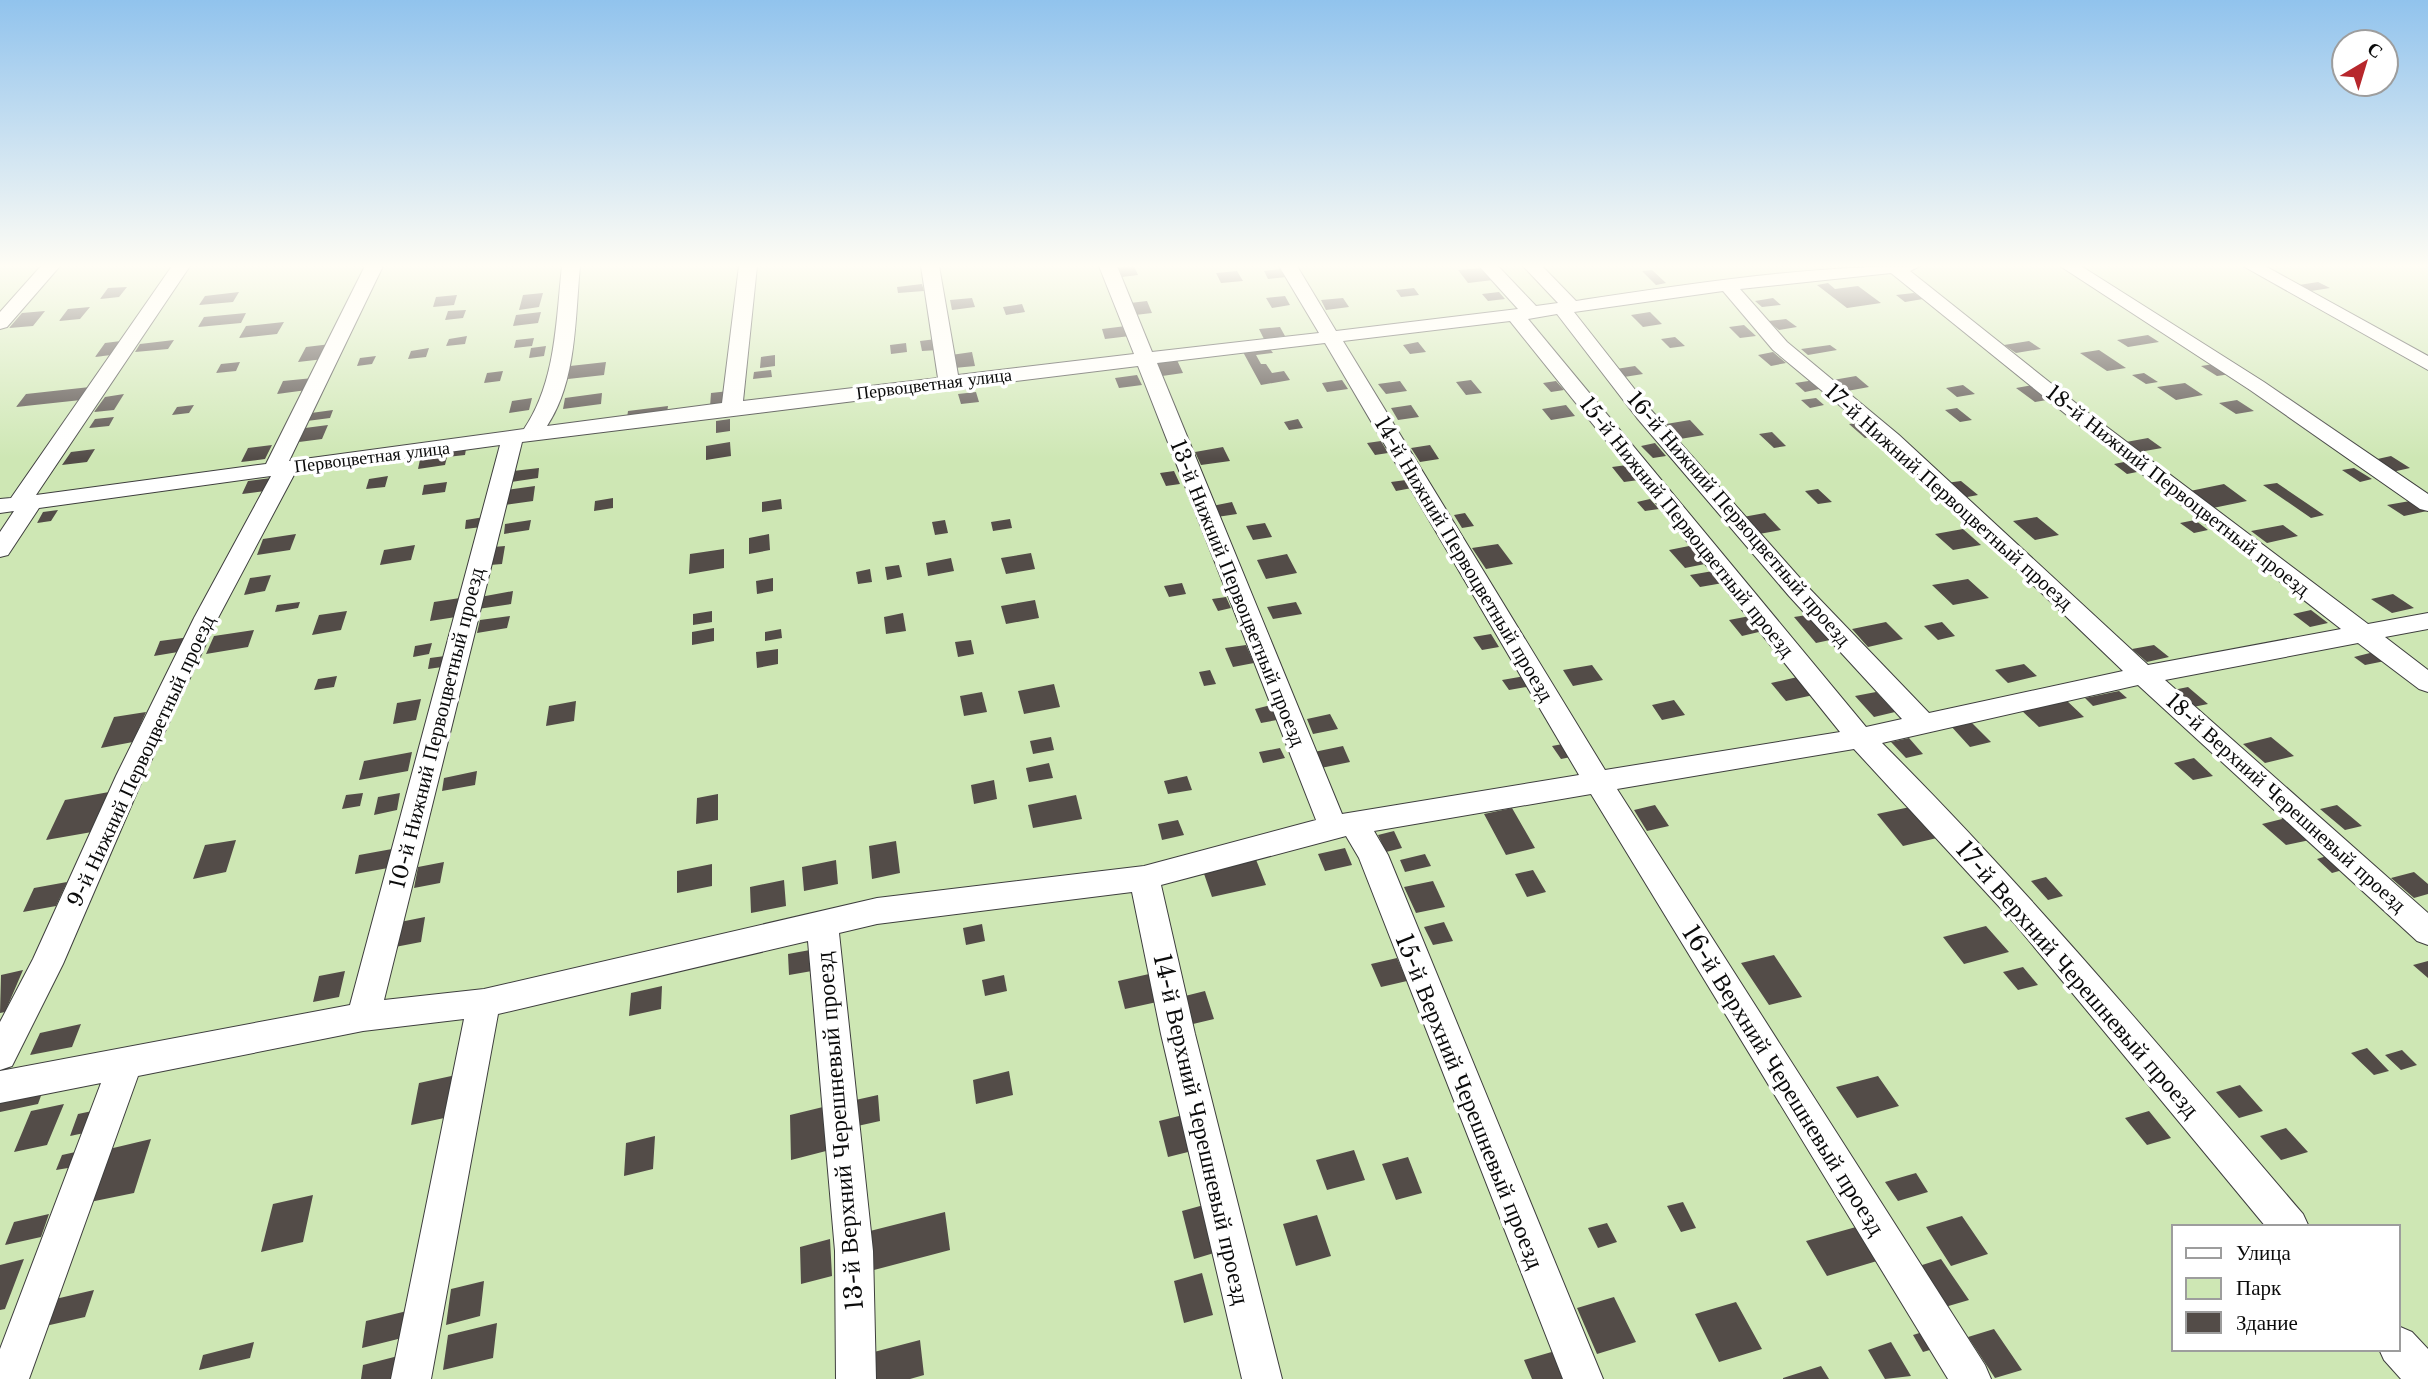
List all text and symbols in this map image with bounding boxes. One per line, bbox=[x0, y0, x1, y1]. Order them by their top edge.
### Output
north arrow bbox=[2330, 28, 2400, 98]
text: С bbox=[2363, 37, 2388, 63]
street label: Первоцветная улица bbox=[855, 364, 1013, 404]
street label: 17-й Нижний Первоцветный проезд bbox=[1819, 379, 2079, 616]
street label: 18-й Нижний Первоцветный проезд bbox=[2041, 380, 2315, 602]
street label: 16-й Нижний Первоцветный проезд bbox=[1621, 386, 1857, 652]
street label: 15-й Нижний Первоцветный проезд bbox=[1574, 392, 1800, 662]
street label: 14-й Нижний Первоцветный проезд bbox=[1369, 412, 1560, 706]
street label: 13-й Нижний Первоцветный проезд bbox=[1165, 436, 1312, 750]
street label: Первоцветная улица bbox=[293, 437, 451, 477]
street label: 10-й Нижний Первоцветный проезд bbox=[384, 564, 490, 891]
street label: 9-й Нижний Первоцветный проезд bbox=[62, 611, 220, 911]
street label: 18-й Верхний Черешневый проезд bbox=[2160, 688, 2412, 918]
street label: 17-й Верхний Черешневый проезд bbox=[1950, 835, 2206, 1123]
street label: 16-й Верхний Черешневый проезд bbox=[1676, 919, 1892, 1241]
street label: 15-й Верхний Черешневый проезд bbox=[1389, 929, 1551, 1273]
street label: 13-й Верхний Черешневый проезд bbox=[809, 951, 869, 1311]
street label: 14-й Верхний Черешневый проезд bbox=[1147, 951, 1257, 1307]
legend bbox=[2172, 1225, 2400, 1351]
text: Улица bbox=[2236, 1240, 2291, 1266]
text: Парк bbox=[2236, 1275, 2282, 1301]
text: Здание bbox=[2236, 1310, 2298, 1336]

